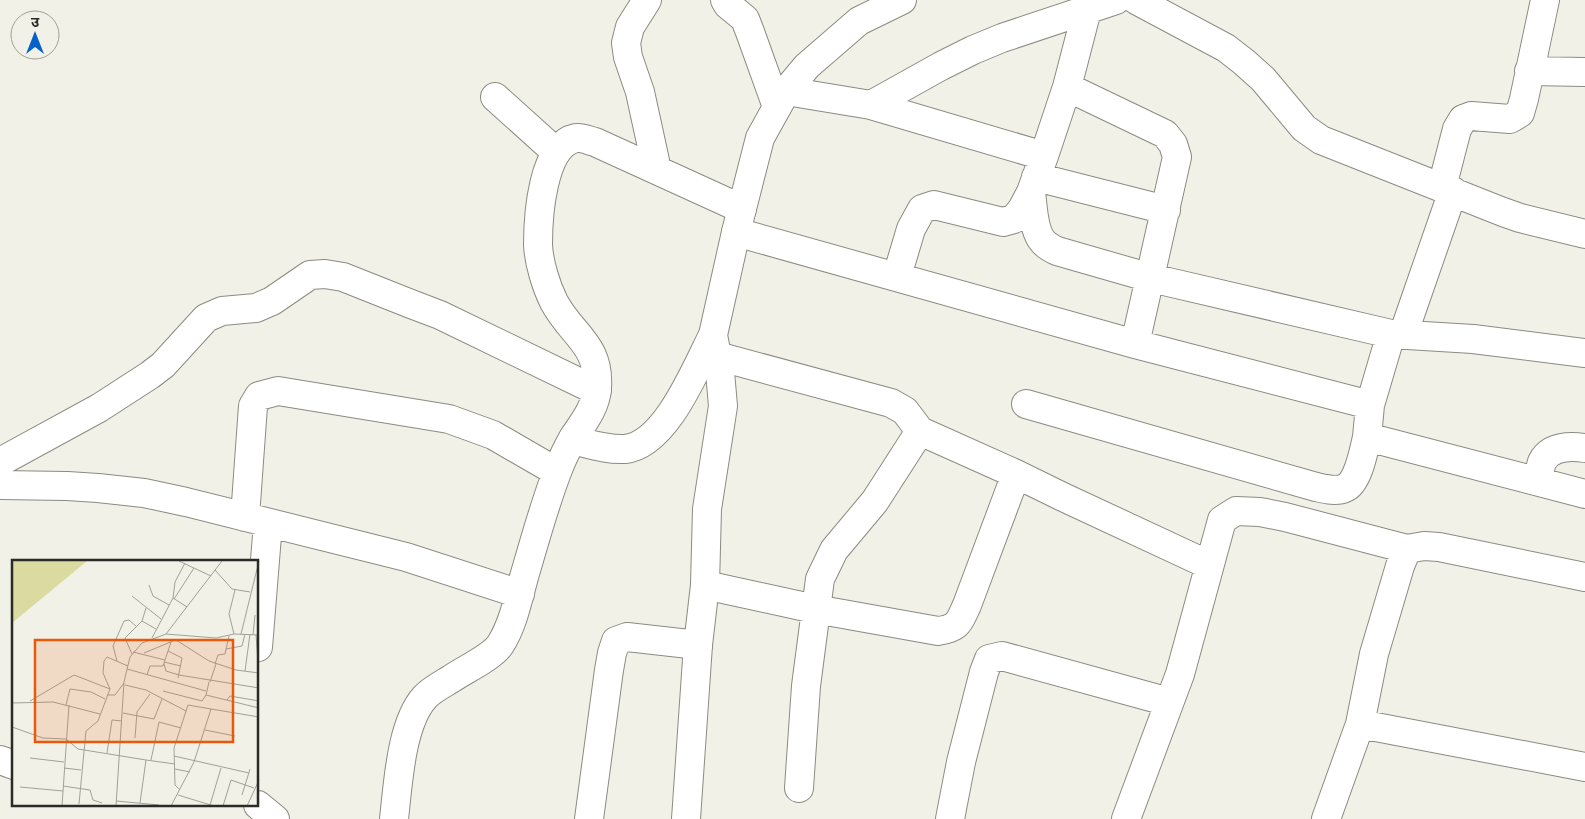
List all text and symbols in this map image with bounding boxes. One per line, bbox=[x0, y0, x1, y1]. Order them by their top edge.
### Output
north arrow bbox=[10, 10, 60, 60]
text: उ bbox=[31, 14, 40, 30]
inset map bbox=[12, 560, 259, 806]

